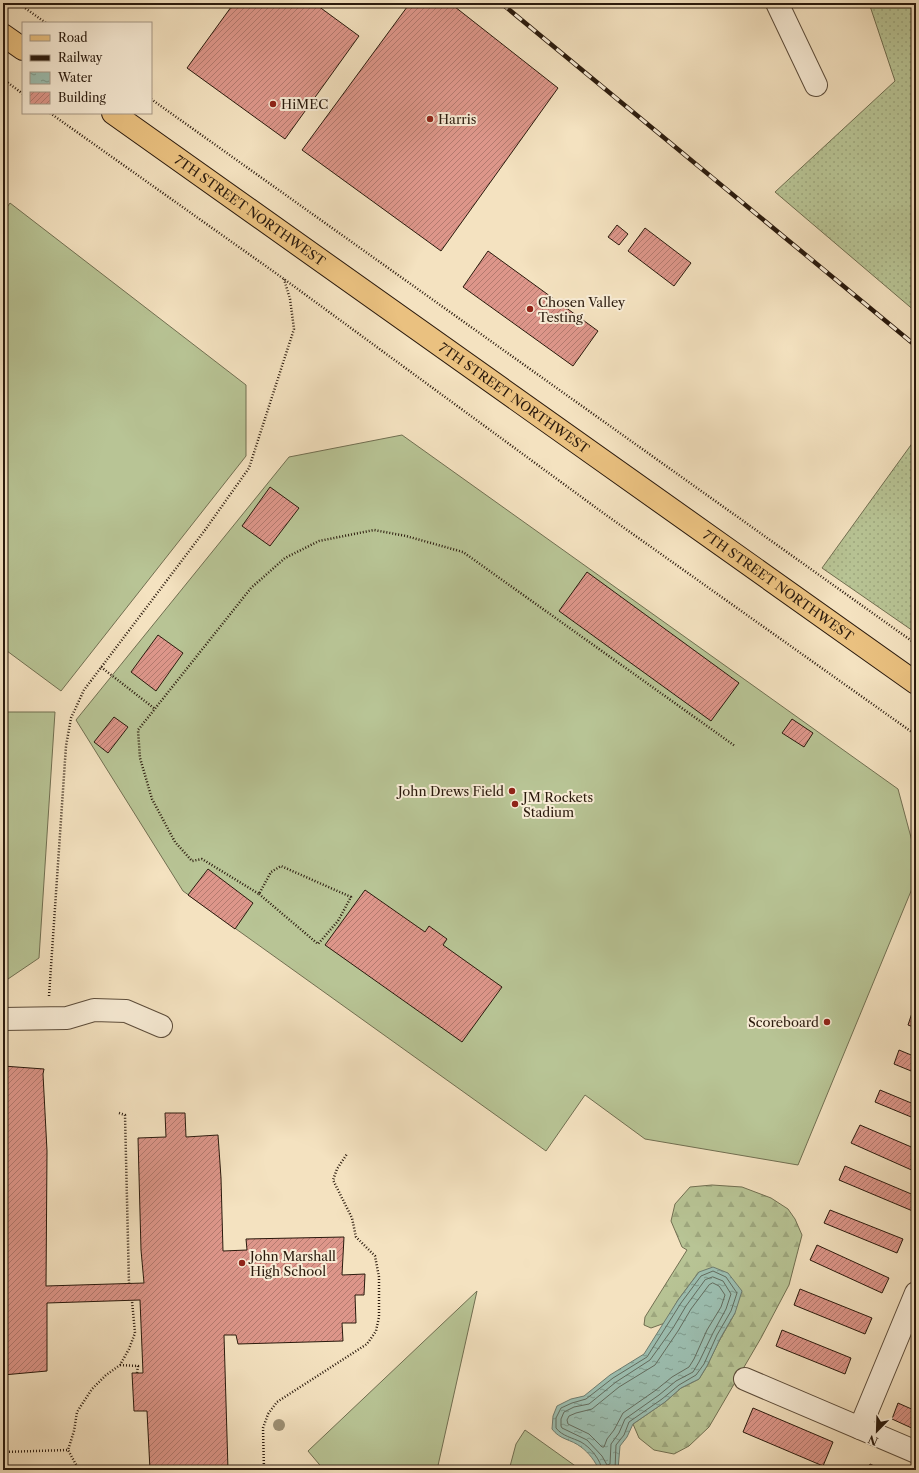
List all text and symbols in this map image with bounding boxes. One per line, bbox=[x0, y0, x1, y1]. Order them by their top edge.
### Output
legend bbox=[22, 22, 152, 114]
text: Road bbox=[58, 30, 88, 45]
text: Railway bbox=[58, 50, 103, 65]
text: Water bbox=[57, 70, 92, 85]
text: Building bbox=[58, 90, 106, 105]
place label: HiMEC bbox=[281, 96, 328, 112]
marker: HiMEC bbox=[268, 99, 278, 109]
place label: Harris bbox=[438, 111, 477, 127]
marker: Harris bbox=[425, 114, 435, 124]
street label: 7TH STREET NORTHWEST bbox=[172, 151, 329, 269]
place label: Chosen Valley Testing bbox=[538, 294, 626, 325]
marker: Chosen Valley Testing bbox=[525, 304, 535, 314]
street label: 7TH STREET NORTHWEST bbox=[436, 339, 593, 457]
street label: 7TH STREET NORTHWEST bbox=[700, 526, 857, 644]
place label: John Drews Field bbox=[396, 783, 504, 799]
marker: John Drews Field bbox=[507, 786, 517, 796]
place label: JM Rockets Stadium bbox=[521, 789, 593, 820]
marker: JM Rockets Stadium bbox=[510, 799, 520, 809]
place label: Scoreboard bbox=[748, 1014, 819, 1030]
marker: Scoreboard bbox=[822, 1017, 832, 1027]
place label: John Marshall High School bbox=[248, 1248, 336, 1279]
marker: John Marshall High School bbox=[237, 1258, 247, 1268]
north arrow bbox=[857, 1411, 897, 1451]
text: N bbox=[866, 1432, 880, 1449]

